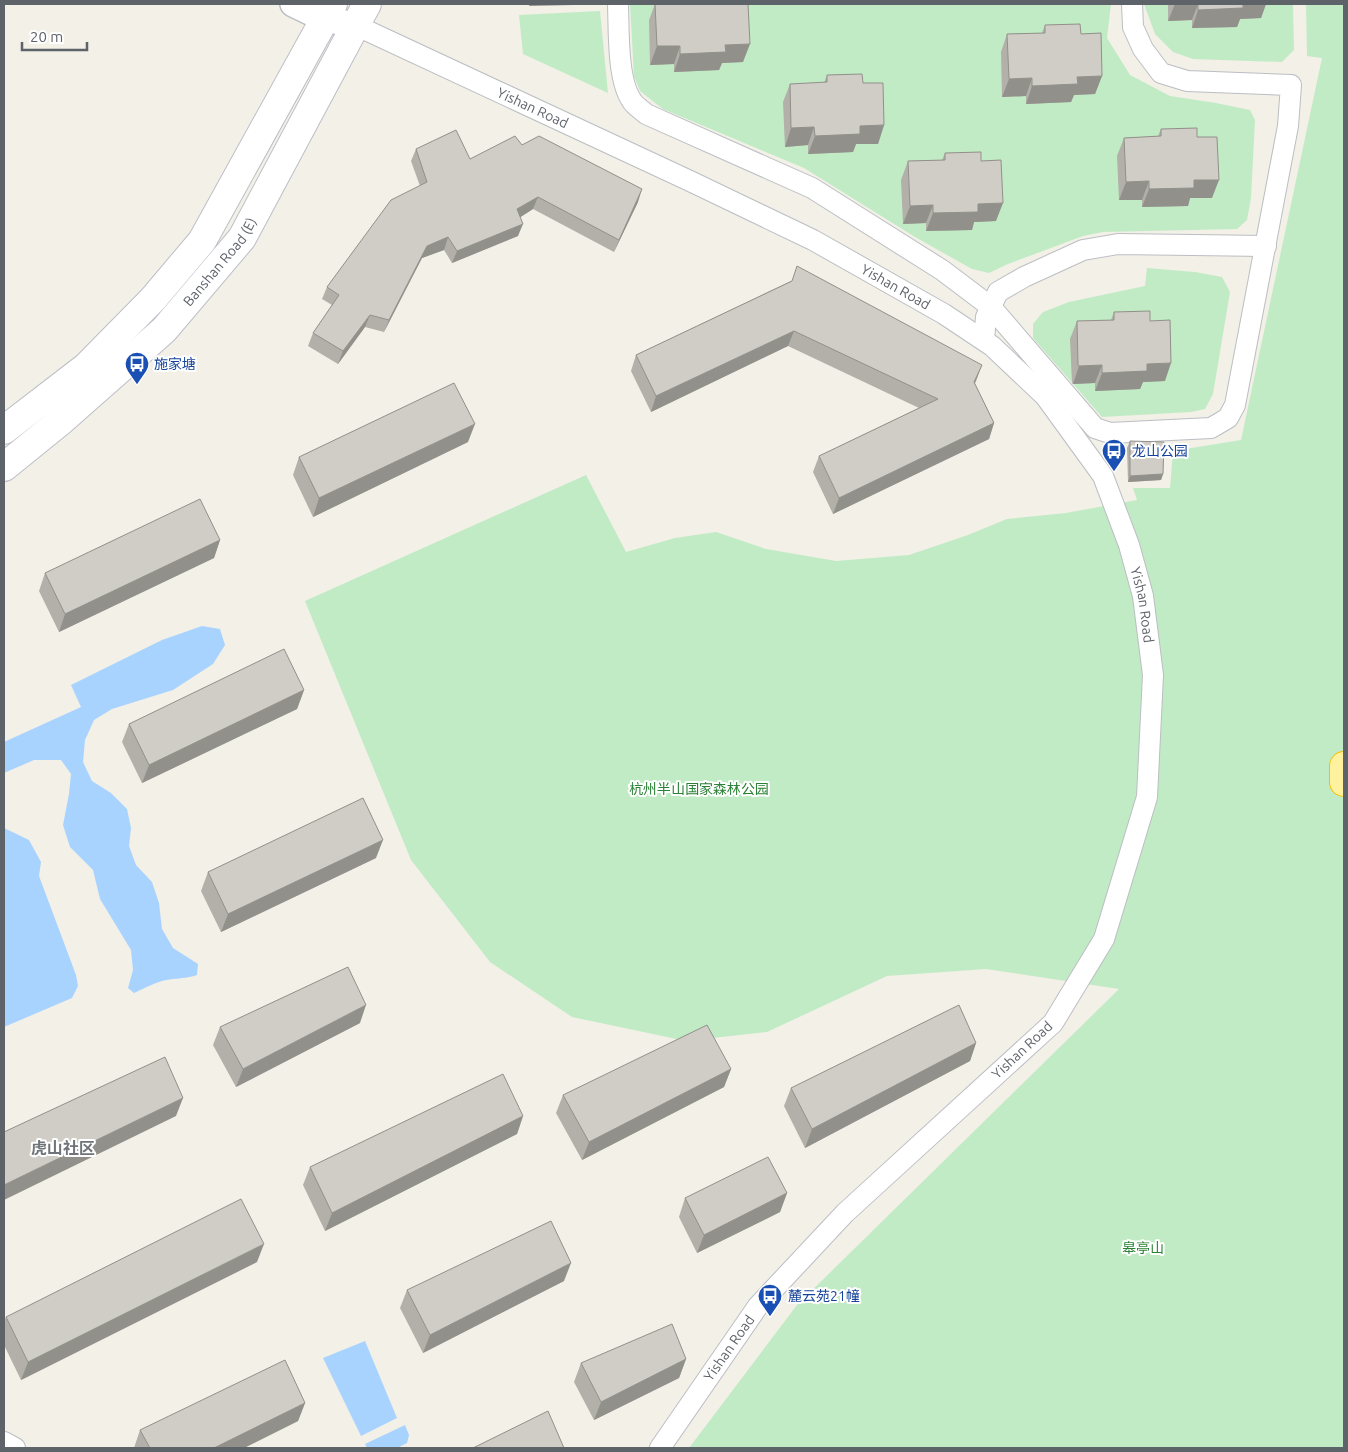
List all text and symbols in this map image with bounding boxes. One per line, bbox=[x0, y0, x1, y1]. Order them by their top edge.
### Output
scale bar bbox=[22, 20, 88, 52]
text: 20 m bbox=[30, 28, 63, 45]
street label: Yishan Road bbox=[494, 84, 571, 131]
street label: Banshan Road (E) bbox=[180, 215, 259, 309]
street label: Yishan Road bbox=[858, 261, 933, 313]
bus stop icon: 施家塘 bbox=[124, 351, 150, 385]
place label: 施家塘 bbox=[154, 356, 196, 372]
bus stop icon: 龙山公园 bbox=[1101, 438, 1127, 472]
place label: 龙山公园 bbox=[1132, 443, 1188, 459]
street label: Yishan Road bbox=[1127, 565, 1157, 644]
park label: 杭州半山国家森林公园 bbox=[629, 781, 769, 797]
street label: Yishan Road bbox=[988, 1018, 1056, 1082]
district label: 虎山社区 bbox=[31, 1139, 95, 1157]
park label: 皋亭山 bbox=[1122, 1240, 1164, 1256]
bus stop icon: 麓云苑21幢 bbox=[757, 1283, 783, 1317]
place label: 麓云苑21幢 bbox=[788, 1288, 860, 1304]
street label: Yishan Road bbox=[700, 1312, 758, 1384]

